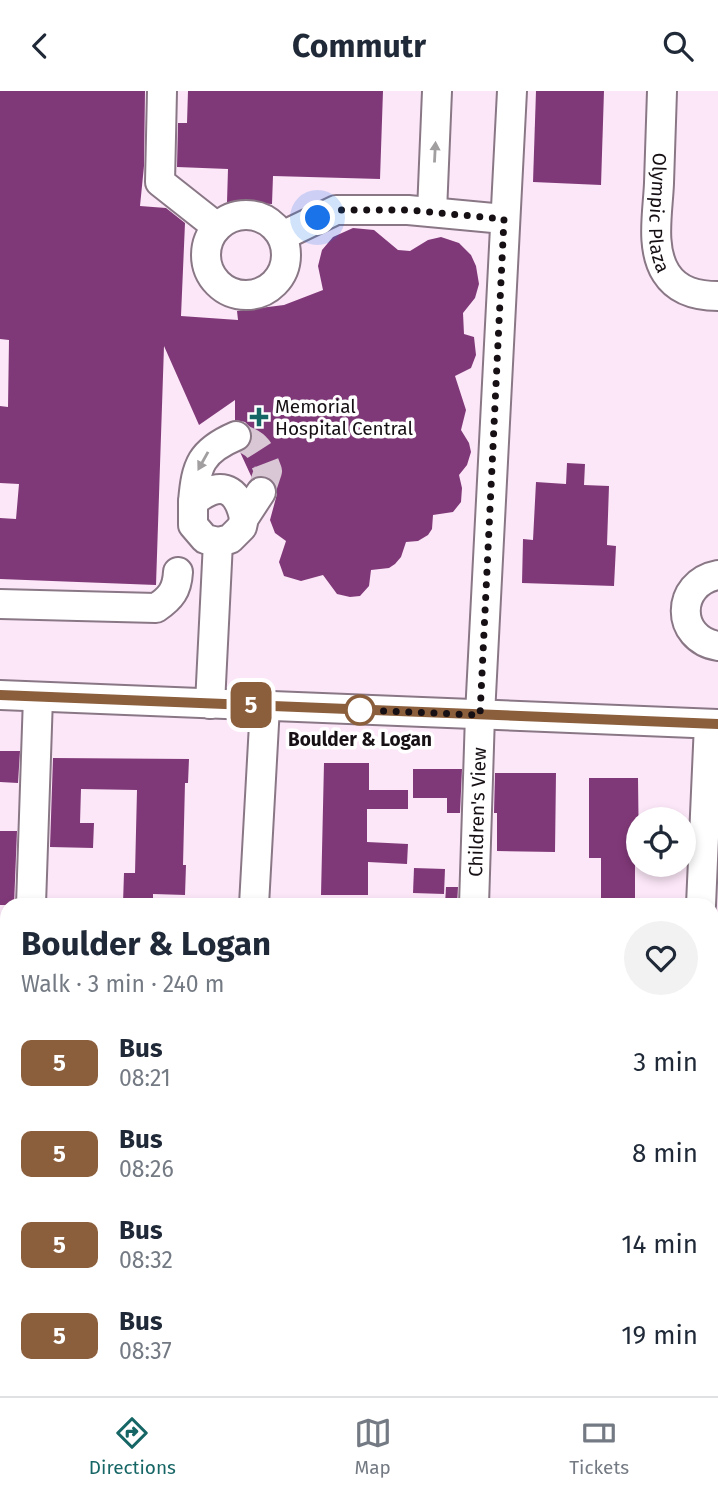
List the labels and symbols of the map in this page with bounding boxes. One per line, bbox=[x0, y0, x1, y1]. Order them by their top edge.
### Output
one-way arrow bbox=[429, 140, 440, 162]
street label: Olympic Plaza bbox=[645, 152, 675, 276]
your location bbox=[300, 200, 335, 235]
place label: Memorial Hospital Central bbox=[275, 395, 413, 440]
marker: Memorial Hospital Central bbox=[249, 407, 269, 427]
one-way arrow bbox=[197, 452, 209, 471]
line badge: 5 bbox=[228, 682, 274, 728]
marker: Boulder & Logan bbox=[345, 695, 375, 725]
place label: Boulder & Logan bbox=[288, 728, 432, 751]
street label: Children's View bbox=[463, 746, 490, 877]

